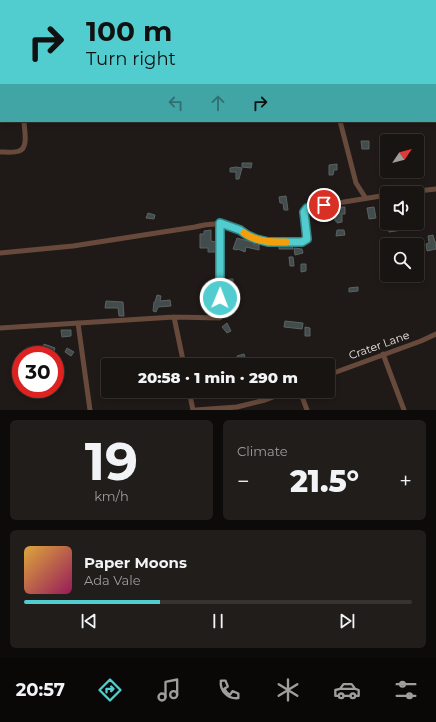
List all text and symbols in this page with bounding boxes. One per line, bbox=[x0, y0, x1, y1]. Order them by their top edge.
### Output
text: 100 m bbox=[86, 14, 172, 48]
icon: right bbox=[20, 16, 72, 68]
text: Turn right bbox=[86, 48, 176, 70]
icon: left bbox=[165, 92, 187, 114]
icon: ahead bbox=[207, 92, 229, 114]
icon: right bbox=[249, 92, 271, 114]
north arrow bbox=[380, 134, 424, 178]
map controls bbox=[380, 134, 424, 282]
button: sound bbox=[380, 186, 424, 230]
pin bbox=[307, 188, 341, 222]
icon: arrive bbox=[313, 194, 335, 216]
button: search bbox=[380, 238, 424, 282]
position arrow bbox=[199, 277, 241, 319]
street label: Crater Lane bbox=[347, 327, 412, 362]
speed limit sign: 30 bbox=[12, 346, 64, 398]
text: 20:58 · 1 min · 290 m bbox=[138, 368, 298, 387]
text: 19 bbox=[85, 430, 138, 493]
text: Climate bbox=[237, 443, 288, 459]
text: 21.5° bbox=[290, 463, 359, 500]
text: − bbox=[237, 468, 250, 495]
text: + bbox=[399, 468, 412, 495]
text: km/h bbox=[94, 488, 129, 504]
text: Paper Moons bbox=[84, 553, 187, 572]
text: Ada Vale bbox=[84, 572, 141, 588]
icon: previous bbox=[78, 610, 100, 632]
icon: pause bbox=[207, 610, 229, 632]
icon: next bbox=[336, 610, 358, 632]
icon: directions bbox=[96, 676, 124, 704]
icon: music bbox=[155, 676, 183, 704]
icon: phone bbox=[215, 676, 243, 704]
icon: climate bbox=[274, 676, 302, 704]
icon: car bbox=[333, 676, 361, 704]
icon: filters bbox=[392, 676, 420, 704]
text: 20:57 bbox=[16, 679, 65, 701]

